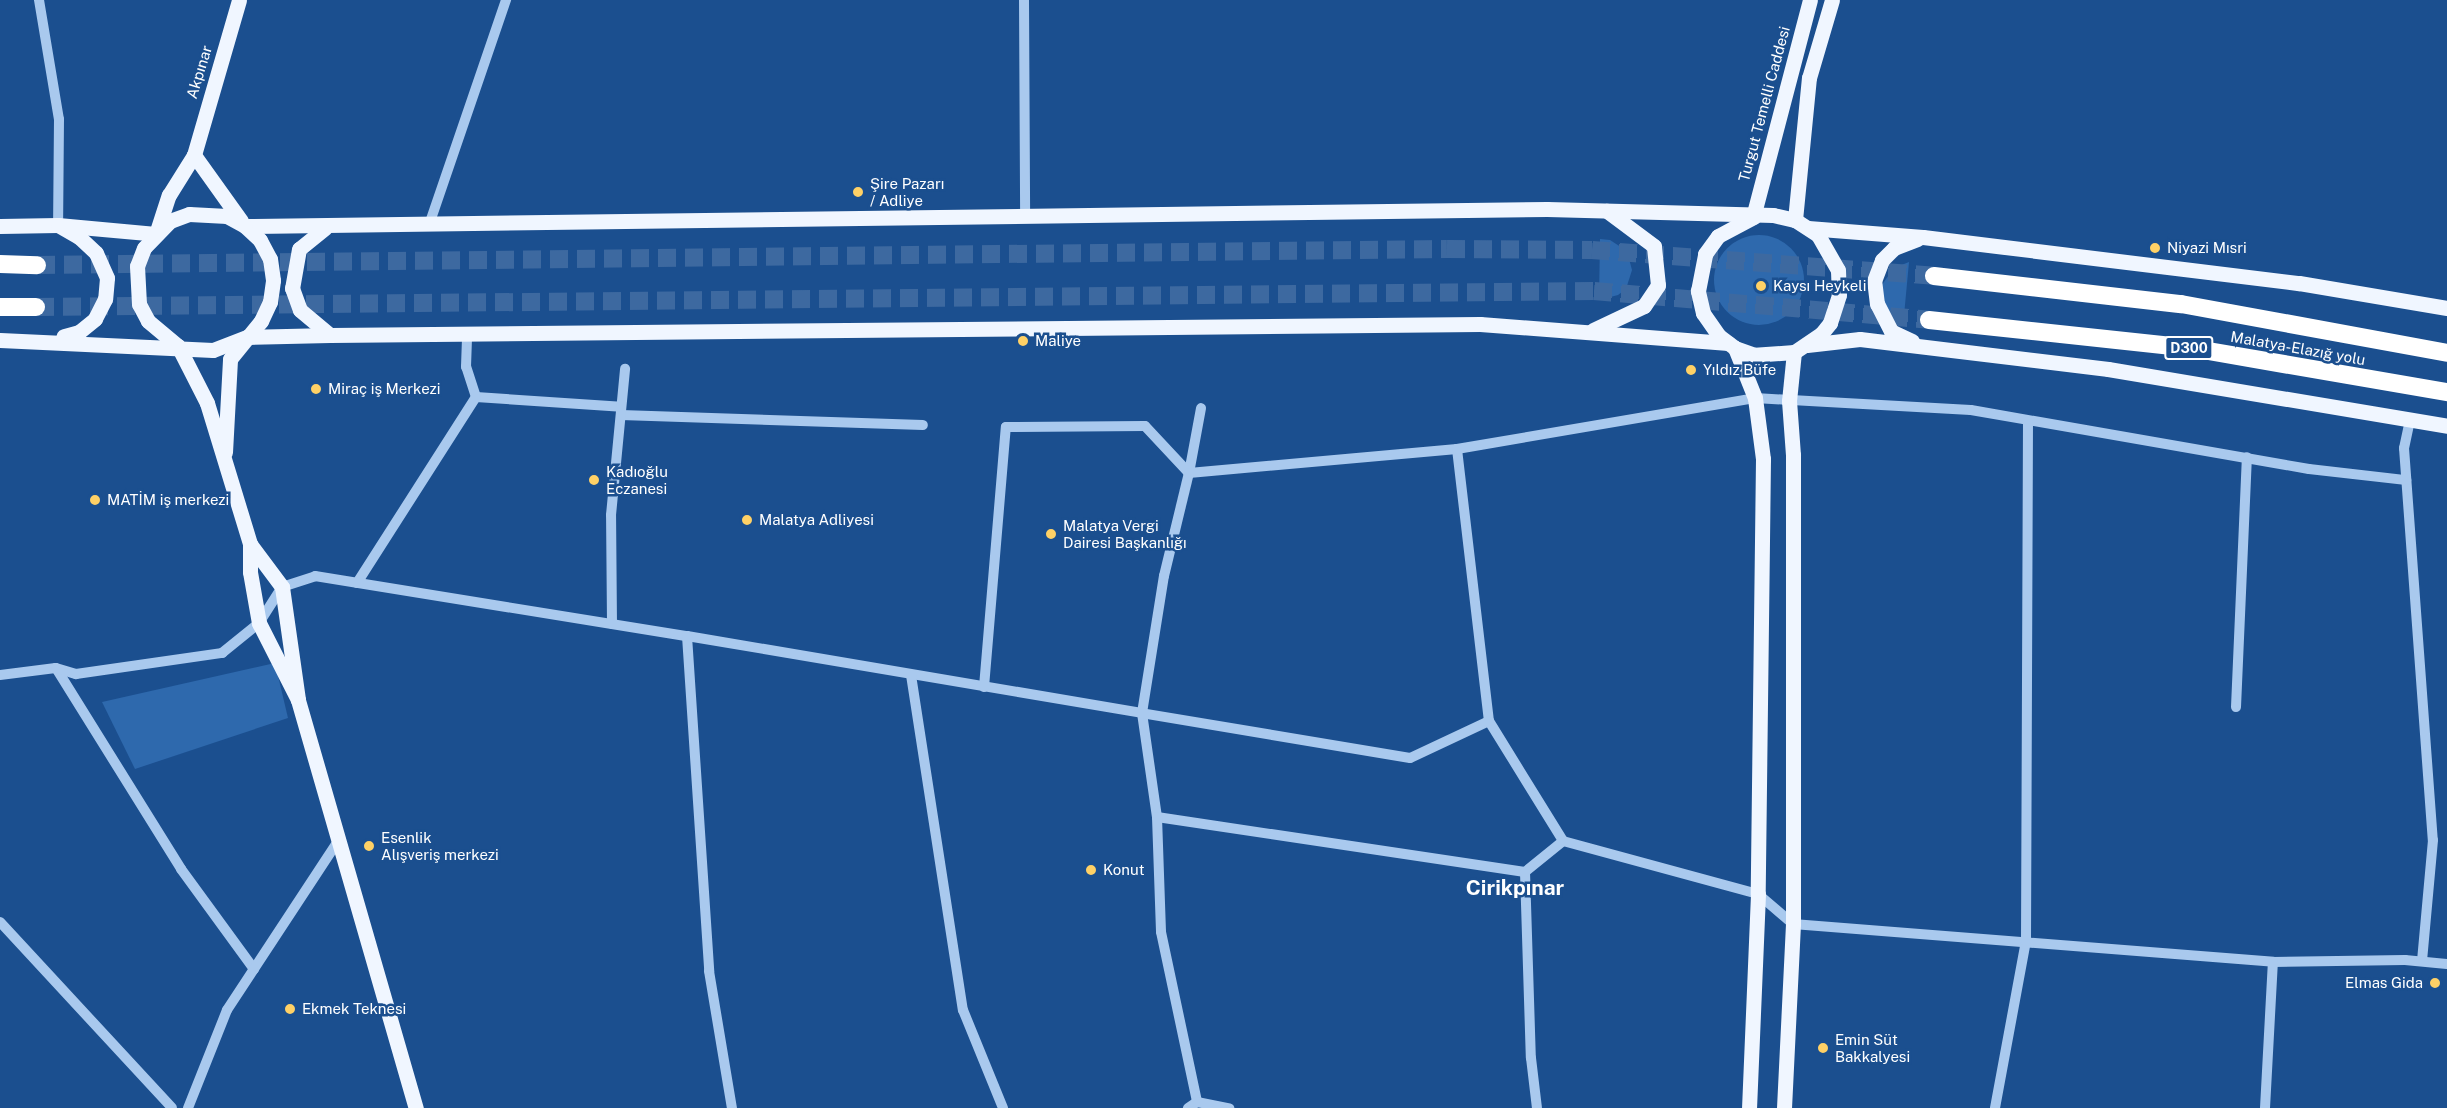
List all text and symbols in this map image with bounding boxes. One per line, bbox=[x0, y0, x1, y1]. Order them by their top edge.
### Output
street label: Turgut Temelli Caddesi bbox=[1735, 24, 1793, 184]
street label: Akpınar bbox=[182, 43, 216, 101]
place label: Şire Pazarı / Adliye bbox=[870, 174, 944, 209]
marker: Şire Pazarı / Adliye bbox=[851, 185, 865, 199]
place label: Niyazi Mısri bbox=[2167, 239, 2247, 257]
marker: Niyazi Mısri bbox=[2148, 241, 2162, 255]
place label: Kaysı Heykeli bbox=[1773, 277, 1866, 295]
marker: Kaysı Heykeli bbox=[1754, 279, 1768, 293]
street label: Malatya-Elazığ yolu bbox=[2229, 327, 2367, 369]
place label: Maliye bbox=[1035, 332, 1081, 350]
marker: Maliye bbox=[1016, 334, 1030, 348]
road number: D300 bbox=[2164, 337, 2214, 359]
place label: Yıldız Büfe bbox=[1703, 361, 1776, 379]
marker: Yıldız Büfe bbox=[1684, 363, 1698, 377]
place label: Miraç iş Merkezi bbox=[328, 380, 441, 398]
marker: Miraç iş Merkezi bbox=[309, 382, 323, 396]
place label: Kadıoğlu Eczanesi bbox=[606, 462, 668, 497]
marker: Kadıoğlu Eczanesi bbox=[587, 473, 601, 487]
place label: MATİM iş merkezi bbox=[107, 491, 229, 509]
marker: MATİM iş merkezi bbox=[88, 493, 102, 507]
place label: Malatya Adliyesi bbox=[759, 511, 874, 529]
marker: Malatya Adliyesi bbox=[740, 513, 754, 527]
place label: Malatya Vergi Dairesi Başkanlığı bbox=[1063, 516, 1187, 551]
marker: Malatya Vergi Dairesi Başkanlığı bbox=[1044, 527, 1058, 541]
place label: Esenlik Alışveriş merkezi bbox=[381, 828, 499, 863]
marker: Esenlik Alışveriş merkezi bbox=[362, 839, 376, 853]
place label: Konut bbox=[1103, 861, 1144, 879]
marker: Konut bbox=[1084, 863, 1098, 877]
district label: Cirikpınar bbox=[1466, 875, 1564, 901]
place label: Elmas Gida bbox=[2345, 974, 2423, 992]
marker: Elmas Gida bbox=[2428, 976, 2442, 990]
place label: Ekmek Teknesi bbox=[302, 1000, 406, 1018]
marker: Ekmek Teknesi bbox=[283, 1002, 297, 1016]
place label: Emin Süt Bakkalyesi bbox=[1835, 1030, 1910, 1065]
marker: Emin Süt Bakkalyesi bbox=[1816, 1041, 1830, 1055]

